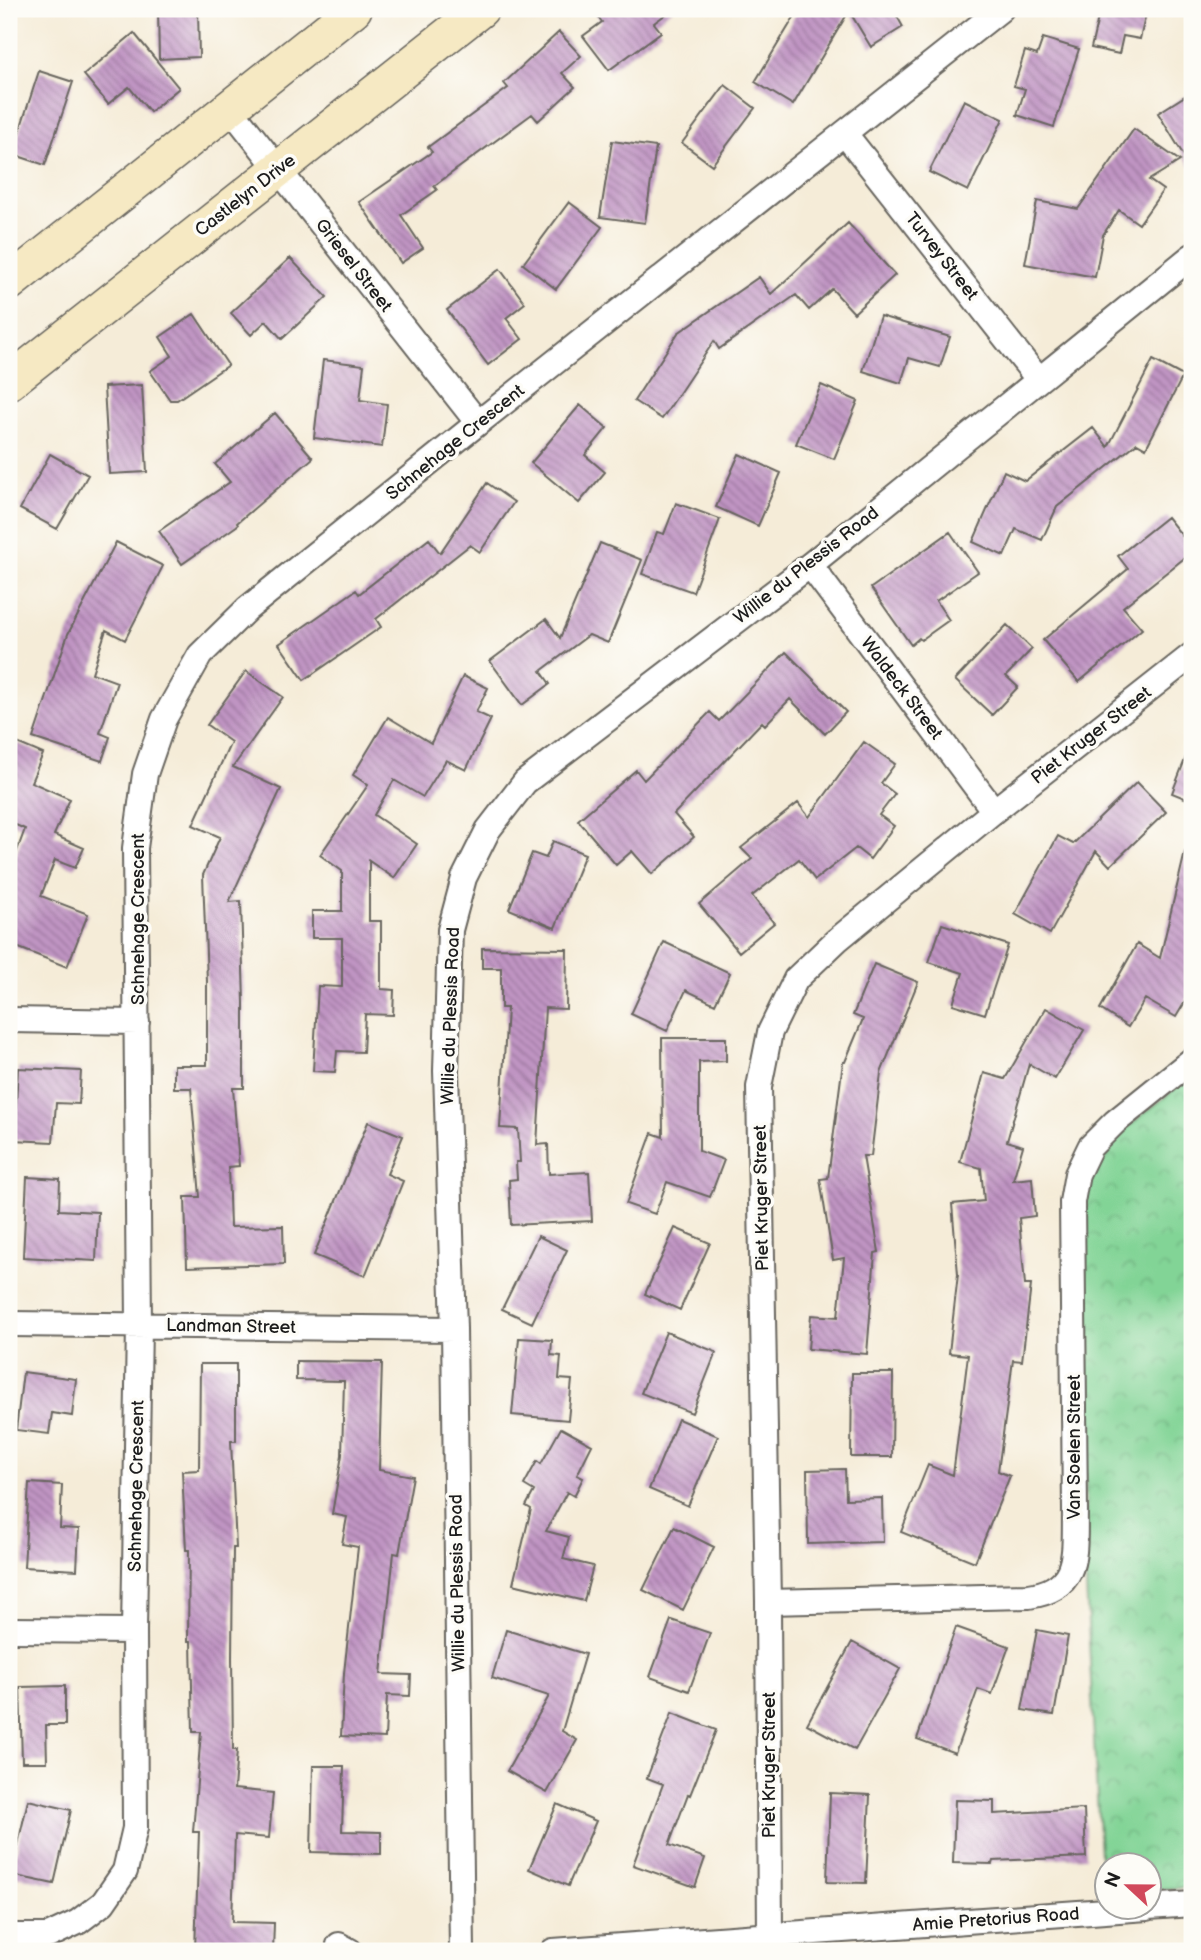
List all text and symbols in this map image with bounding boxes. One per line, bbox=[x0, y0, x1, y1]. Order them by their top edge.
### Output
street label: Castlelyn Drive bbox=[191, 150, 300, 241]
street label: Turvey Street bbox=[901, 208, 983, 305]
street label: Griesel Street bbox=[311, 215, 397, 316]
street label: Schnehage Crescent bbox=[382, 380, 529, 505]
street label: Willie du Plessis Road bbox=[730, 502, 883, 628]
street label: Waldeck Street bbox=[856, 633, 947, 744]
street label: Piet Kruger Street bbox=[1027, 682, 1156, 789]
street label: Schnehage Crescent bbox=[128, 833, 149, 1005]
street label: Willie du Plessis Road bbox=[437, 927, 464, 1105]
street label: Piet Kruger Street bbox=[750, 1124, 773, 1271]
street label: Landman Street bbox=[166, 1315, 296, 1338]
street label: Van Soelen Street bbox=[1064, 1374, 1085, 1520]
street label: Schnehage Crescent bbox=[125, 1399, 149, 1572]
street label: Willie du Plessis Road bbox=[445, 1494, 470, 1672]
street label: Piet Kruger Street bbox=[759, 1691, 780, 1838]
north arrow bbox=[1092, 1852, 1162, 1922]
text: N bbox=[1100, 1869, 1127, 1891]
street label: Amie Pretorius Road bbox=[912, 1903, 1080, 1936]

